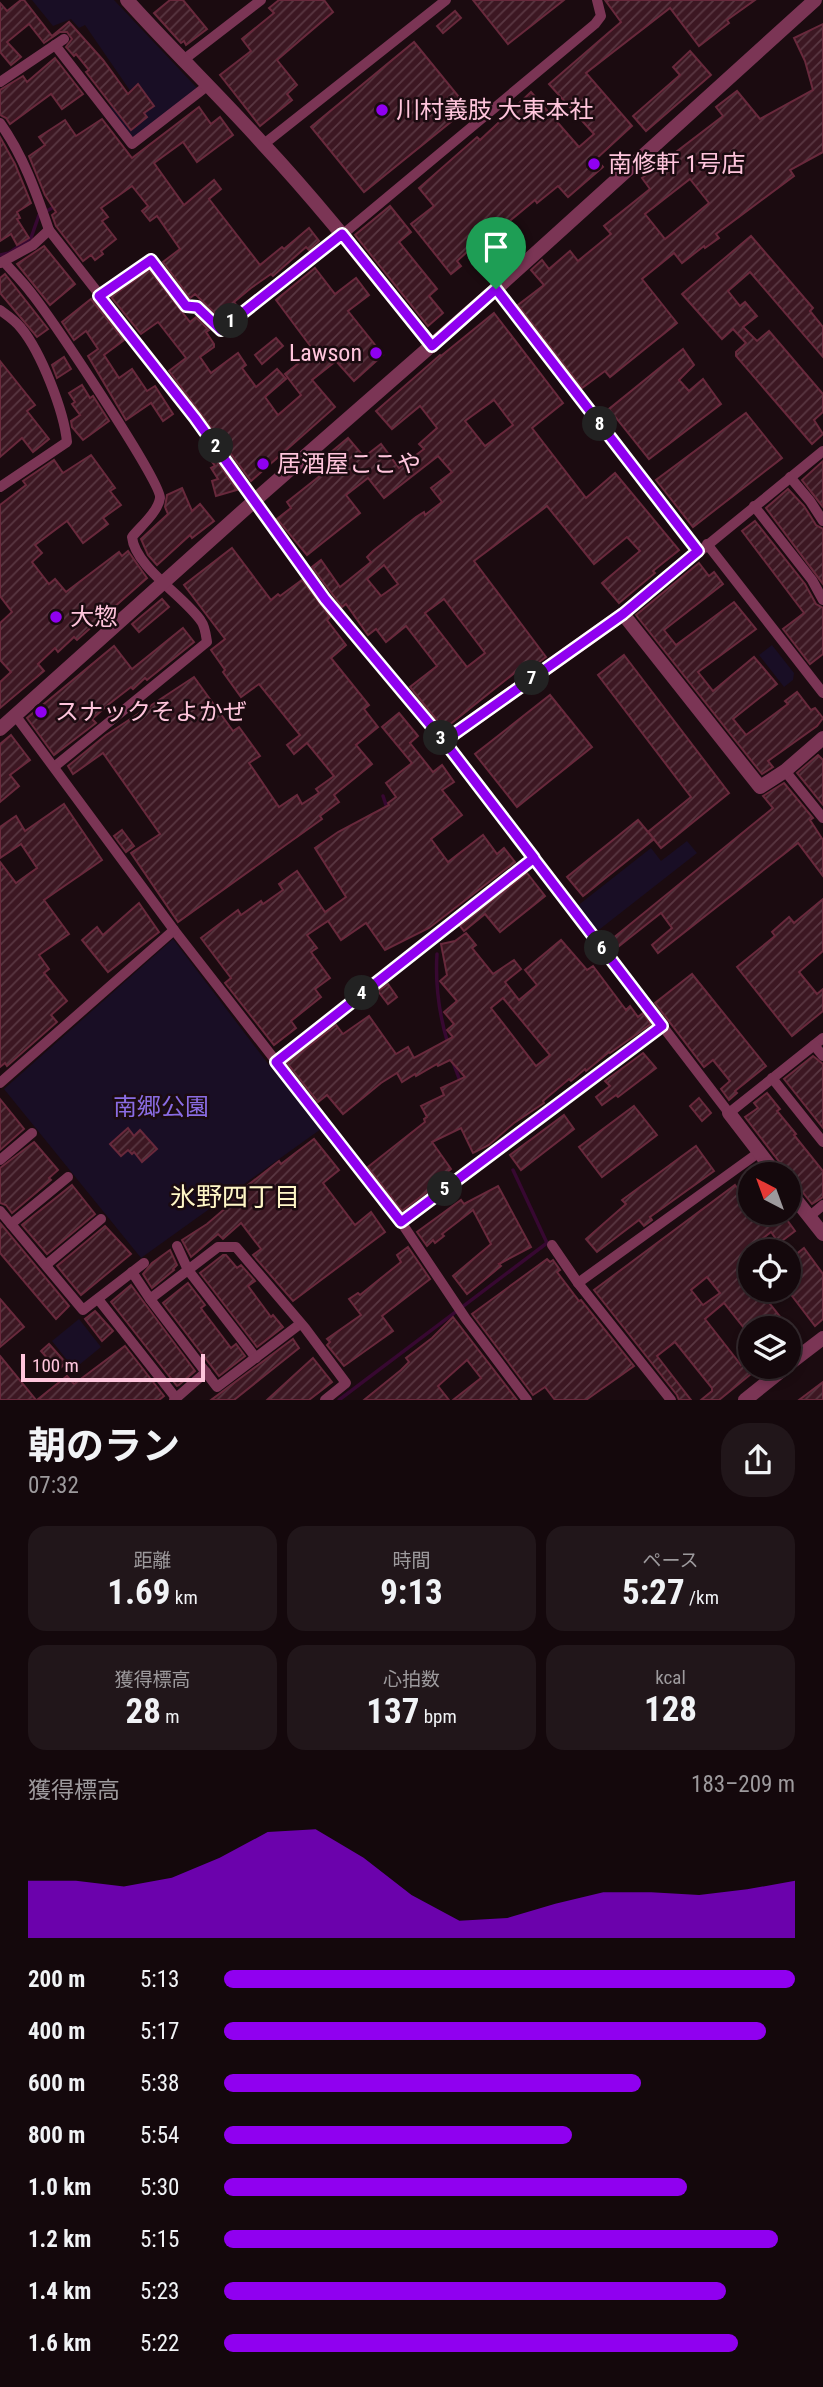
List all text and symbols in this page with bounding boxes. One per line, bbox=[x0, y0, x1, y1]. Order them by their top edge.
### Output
place label: 川村義肢 大東本社 bbox=[396, 96, 594, 124]
marker: 川村義肢 大東本社 bbox=[374, 102, 390, 118]
place label: 南修軒 1号店 bbox=[608, 150, 745, 178]
marker: 南修軒 1号店 bbox=[586, 156, 602, 172]
pin bbox=[466, 217, 526, 289]
icon: arrive bbox=[477, 228, 515, 266]
pin: 1 bbox=[214, 304, 248, 338]
text: 1 bbox=[226, 309, 235, 332]
place label: Lawson bbox=[289, 339, 362, 367]
marker: Lawson bbox=[368, 345, 384, 361]
pin: 8 bbox=[582, 406, 618, 442]
text: 8 bbox=[595, 412, 604, 435]
pin: 2 bbox=[198, 428, 234, 464]
text: 2 bbox=[211, 434, 220, 457]
place label: 居酒屋ここや bbox=[277, 450, 421, 478]
marker: 居酒屋ここや bbox=[255, 456, 271, 472]
place label: 大惣 bbox=[70, 603, 118, 631]
marker: 大惣 bbox=[48, 609, 64, 625]
pin: 7 bbox=[514, 660, 550, 696]
text: 7 bbox=[527, 666, 536, 689]
place label: スナックそよかぜ bbox=[55, 698, 247, 726]
marker: スナックそよかぜ bbox=[33, 704, 49, 720]
pin: 3 bbox=[424, 720, 458, 756]
text: 3 bbox=[436, 726, 445, 749]
pin: 6 bbox=[584, 930, 620, 965]
text: 6 bbox=[597, 936, 606, 959]
pin: 4 bbox=[344, 976, 380, 1010]
text: 4 bbox=[357, 981, 366, 1004]
park label: 南郷公園 bbox=[113, 1093, 209, 1121]
north arrow bbox=[738, 1162, 802, 1225]
map controls bbox=[738, 1162, 801, 1379]
pin: 5 bbox=[428, 1172, 462, 1206]
text: 5 bbox=[440, 1177, 449, 1200]
district label: 氷野四丁目 bbox=[170, 1182, 300, 1212]
button: locate bbox=[738, 1239, 801, 1302]
button: layers bbox=[738, 1316, 801, 1379]
scale bar bbox=[21, 1351, 205, 1383]
text: 100 m bbox=[32, 1354, 79, 1377]
button: share bbox=[721, 1423, 795, 1497]
text: 朝のラン bbox=[28, 1424, 180, 1468]
text: 07:32 bbox=[28, 1472, 79, 1499]
text: 距離 bbox=[133, 1549, 172, 1572]
text: 時間 bbox=[392, 1549, 431, 1572]
text: ペース bbox=[642, 1549, 699, 1572]
text: 1.69 bbox=[107, 1572, 171, 1613]
text: 9:13 bbox=[380, 1572, 443, 1613]
text: 5:27 bbox=[622, 1572, 685, 1613]
text: km bbox=[171, 1586, 198, 1609]
text: /km bbox=[685, 1586, 719, 1609]
text: kcal bbox=[655, 1666, 686, 1689]
text: 獲得標高 bbox=[114, 1668, 191, 1691]
text: 心拍数 bbox=[383, 1668, 440, 1691]
text: 128 bbox=[644, 1689, 697, 1730]
text: 28 bbox=[125, 1691, 161, 1732]
text: 137 bbox=[366, 1691, 419, 1732]
text: m bbox=[161, 1705, 180, 1728]
text: bpm bbox=[419, 1705, 457, 1728]
text: 183–209 m bbox=[691, 1771, 795, 1798]
text: 獲得標高 bbox=[28, 1777, 120, 1804]
text: 200 m bbox=[28, 1966, 85, 1993]
text: 5:13 bbox=[140, 1966, 179, 1993]
text: 400 m bbox=[28, 2018, 85, 2045]
text: 5:17 bbox=[140, 2018, 179, 2045]
text: 600 m bbox=[28, 2070, 85, 2097]
text: 5:38 bbox=[140, 2070, 179, 2097]
text: 800 m bbox=[28, 2122, 85, 2149]
text: 5:54 bbox=[140, 2122, 179, 2149]
text: 1.0 km bbox=[28, 2174, 91, 2201]
text: 5:30 bbox=[140, 2174, 179, 2201]
text: 1.2 km bbox=[28, 2226, 91, 2253]
text: 5:15 bbox=[140, 2226, 179, 2253]
text: 1.4 km bbox=[28, 2278, 91, 2305]
text: 5:23 bbox=[140, 2278, 179, 2305]
text: 1.6 km bbox=[28, 2330, 91, 2357]
text: 5:22 bbox=[140, 2330, 179, 2357]

